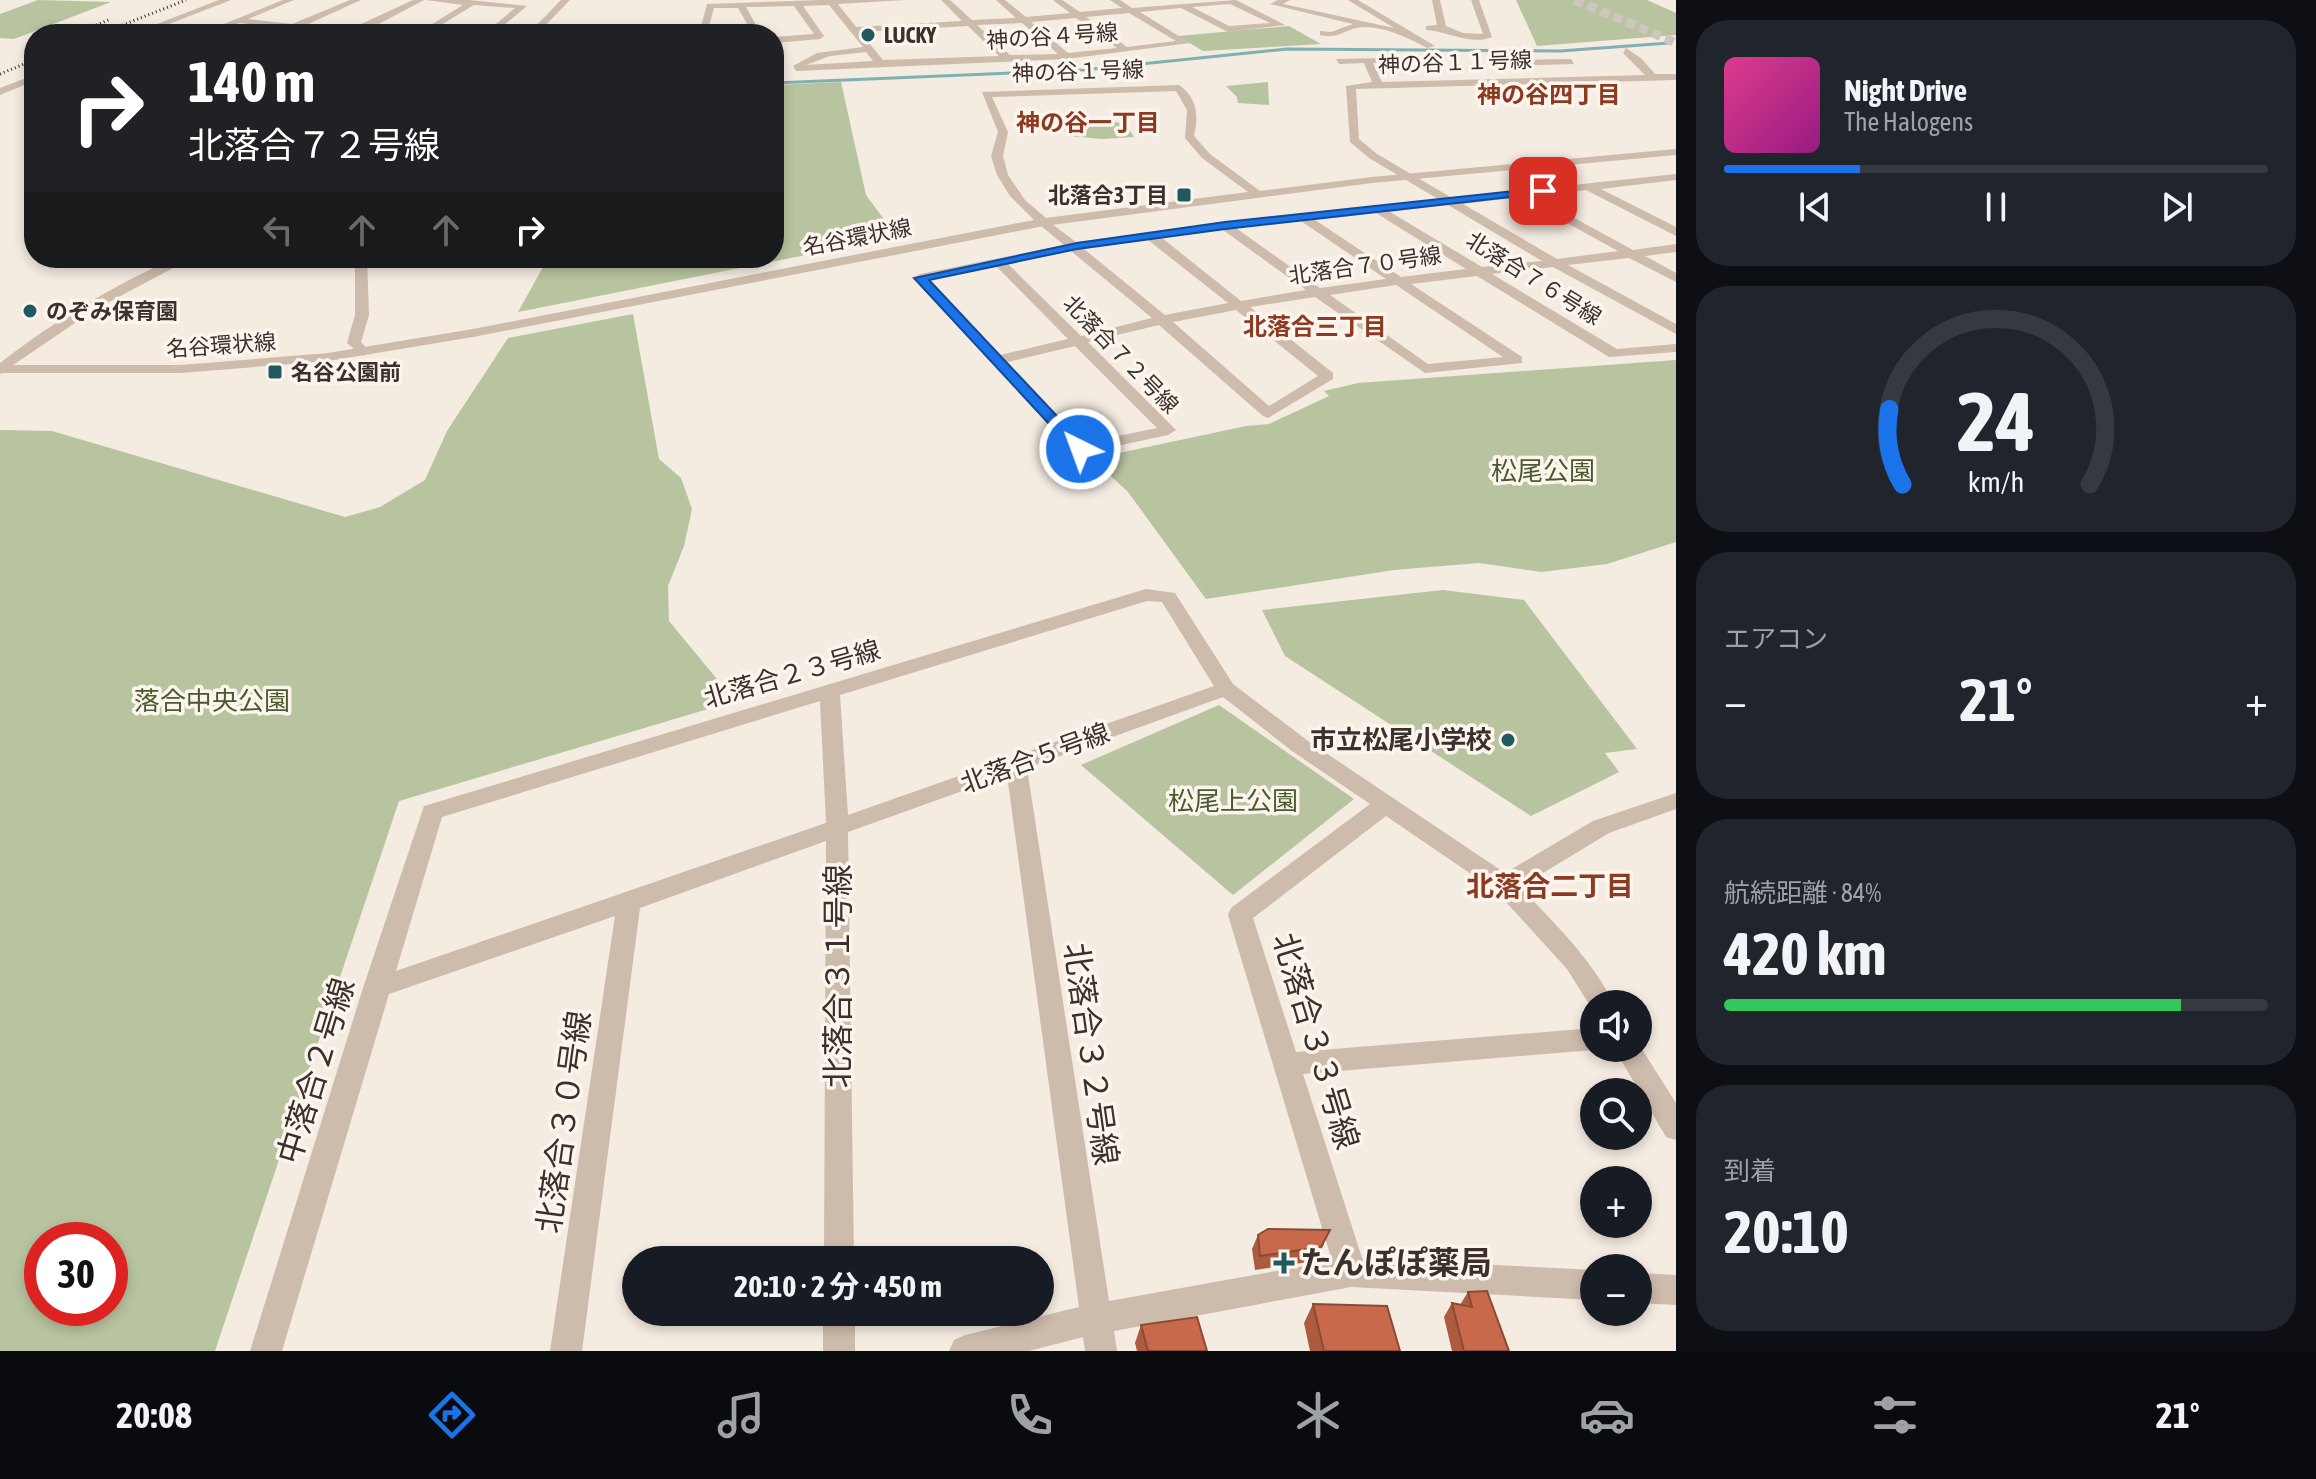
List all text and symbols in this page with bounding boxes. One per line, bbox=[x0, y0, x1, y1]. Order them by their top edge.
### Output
street label: 神の谷４号線 bbox=[985, 18, 1119, 54]
place label: LUCKY bbox=[884, 22, 936, 48]
marker: LUCKY bbox=[859, 26, 877, 44]
street label: 神の谷１１号線 bbox=[1378, 46, 1532, 78]
text: 140 m bbox=[188, 50, 315, 114]
icon: right bbox=[56, 56, 160, 160]
street label: 神の谷１号線 bbox=[1012, 56, 1144, 86]
text: Night Drive bbox=[1844, 73, 1967, 107]
district label: 神の谷四丁目 bbox=[1477, 81, 1621, 108]
text: The Halogens bbox=[1844, 107, 1973, 137]
district label: 神の谷一丁目 bbox=[1016, 109, 1160, 136]
text: 北落合７２号線 bbox=[188, 124, 440, 166]
pin bbox=[1509, 157, 1577, 225]
icon: arrive bbox=[1521, 169, 1565, 213]
place label: 北落合3丁目 bbox=[1048, 182, 1168, 208]
icon: previous bbox=[1793, 185, 1837, 229]
icon: pause bbox=[1974, 185, 2018, 229]
icon: next bbox=[2155, 185, 2199, 229]
marker: 北落合3丁目 bbox=[1175, 186, 1193, 204]
icon: left bbox=[256, 208, 300, 252]
icon: ahead bbox=[340, 208, 384, 252]
icon: ahead bbox=[424, 208, 468, 252]
icon: right bbox=[508, 208, 552, 252]
street label: 名谷環状線 bbox=[801, 214, 913, 260]
street label: 北落合７６号線 bbox=[1462, 226, 1606, 330]
street label: 北落合７０号線 bbox=[1287, 241, 1443, 289]
street label: 北落合７２号線 bbox=[1058, 290, 1184, 418]
place label: のぞみ保育園 bbox=[46, 298, 178, 324]
marker: のぞみ保育園 bbox=[21, 302, 39, 320]
district label: 北落合三丁目 bbox=[1243, 313, 1387, 340]
street label: 名谷環状線 bbox=[165, 328, 277, 362]
place label: 名谷公園前 bbox=[291, 359, 401, 385]
marker: 名谷公園前 bbox=[266, 363, 284, 381]
text: 24 bbox=[1957, 373, 2035, 469]
position arrow bbox=[1038, 407, 1122, 491]
park label: 松尾公園 bbox=[1491, 456, 1595, 486]
text: km/h bbox=[1968, 465, 2024, 498]
text: エアコン bbox=[1724, 624, 1828, 654]
street label: 北落合２３号線 bbox=[700, 634, 884, 714]
text: 21° bbox=[1960, 665, 2032, 734]
text: − bbox=[1724, 675, 1747, 725]
text: + bbox=[2245, 675, 2268, 725]
park label: 落合中央公園 bbox=[134, 686, 290, 716]
street label: 北落合５号線 bbox=[957, 717, 1113, 799]
place label: 市立松尾小学校 bbox=[1310, 725, 1492, 755]
marker: 市立松尾小学校 bbox=[1499, 731, 1517, 749]
park label: 松尾上公園 bbox=[1168, 786, 1298, 816]
street label: 北落合３１号線 bbox=[819, 864, 856, 1088]
district label: 北落合二丁目 bbox=[1466, 870, 1634, 902]
text: 航続距離 · 84% bbox=[1724, 878, 1881, 908]
text: 420 km bbox=[1724, 919, 1886, 988]
street label: 北落合３３号線 bbox=[1266, 928, 1367, 1153]
street label: 北落合３２号線 bbox=[1058, 940, 1125, 1167]
street label: 中落合２号線 bbox=[270, 974, 361, 1168]
map controls bbox=[1580, 990, 1652, 1326]
button: sound bbox=[1580, 990, 1652, 1062]
street label: 北落合３０号線 bbox=[530, 1008, 597, 1235]
button: search bbox=[1580, 1078, 1652, 1150]
text: 到着 bbox=[1724, 1156, 1776, 1186]
button: + bbox=[1580, 1166, 1652, 1238]
text: 20:10 bbox=[1724, 1197, 1849, 1266]
speed limit sign: 30 bbox=[24, 1222, 128, 1326]
place label: たんぽぽ薬局 bbox=[1300, 1244, 1492, 1281]
marker: たんぽぽ薬局 bbox=[1275, 1254, 1293, 1272]
button: − bbox=[1580, 1254, 1652, 1326]
text: 20:10 · 2 分 · 450 m bbox=[734, 1269, 942, 1303]
icon: directions bbox=[424, 1387, 480, 1443]
icon: music bbox=[713, 1387, 769, 1443]
icon: phone bbox=[1002, 1387, 1058, 1443]
icon: climate bbox=[1290, 1387, 1346, 1443]
icon: car bbox=[1579, 1387, 1635, 1443]
icon: filters bbox=[1867, 1387, 1923, 1443]
text: 20:08 bbox=[116, 1394, 192, 1436]
text: 21° bbox=[2156, 1394, 2200, 1436]

